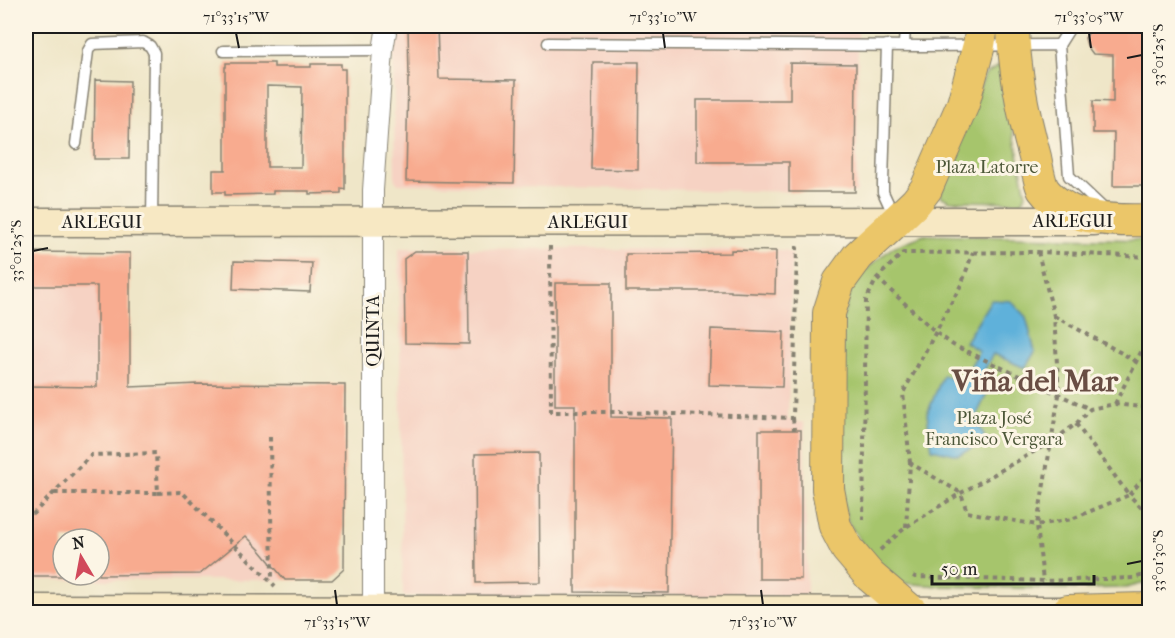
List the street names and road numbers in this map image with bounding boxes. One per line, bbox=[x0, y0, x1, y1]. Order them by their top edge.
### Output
street label: ARLEGUI bbox=[1032, 211, 1113, 232]
street label: ARLEGUI bbox=[61, 212, 142, 233]
street label: ARLEGUI bbox=[547, 212, 628, 233]
street label: QUINTA bbox=[363, 295, 384, 367]

